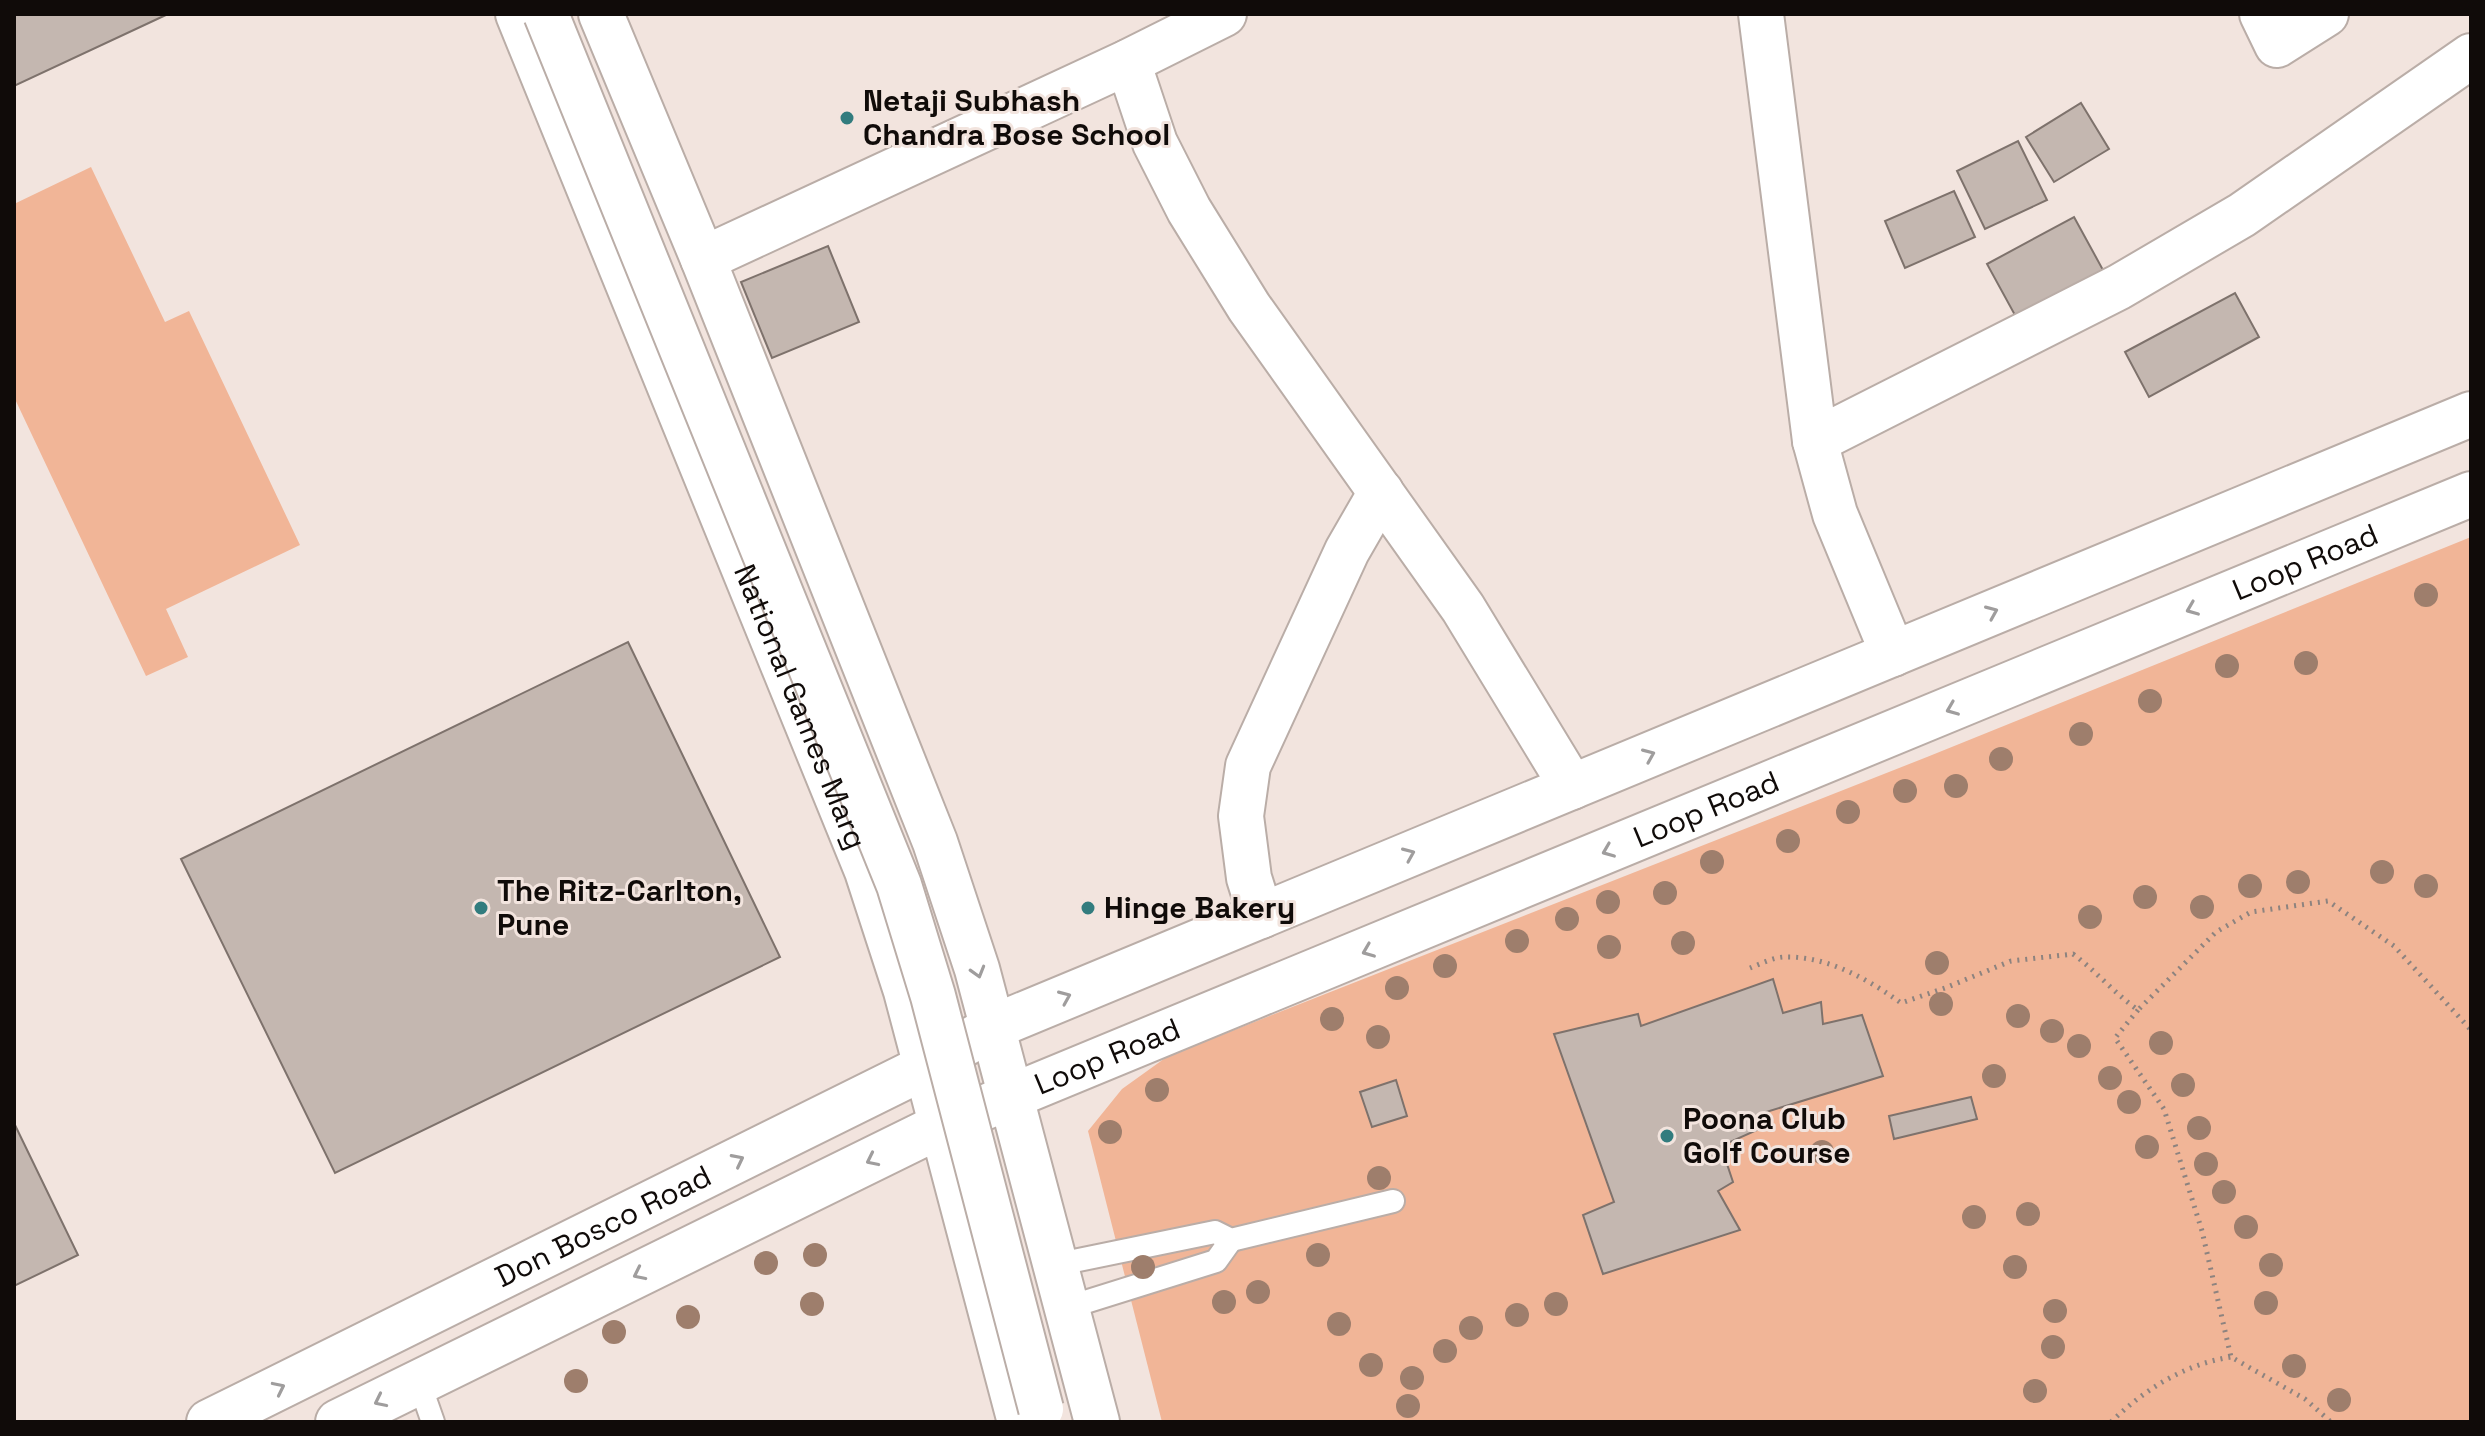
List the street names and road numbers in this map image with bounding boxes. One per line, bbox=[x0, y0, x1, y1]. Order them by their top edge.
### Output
street label: Loop Road bbox=[2227, 514, 2384, 609]
street label: National Games Marg bbox=[725, 558, 876, 855]
street label: Loop Road bbox=[1628, 762, 1785, 856]
street label: Loop Road bbox=[1029, 1009, 1186, 1104]
street label: Don Bosco Road bbox=[488, 1156, 718, 1296]

